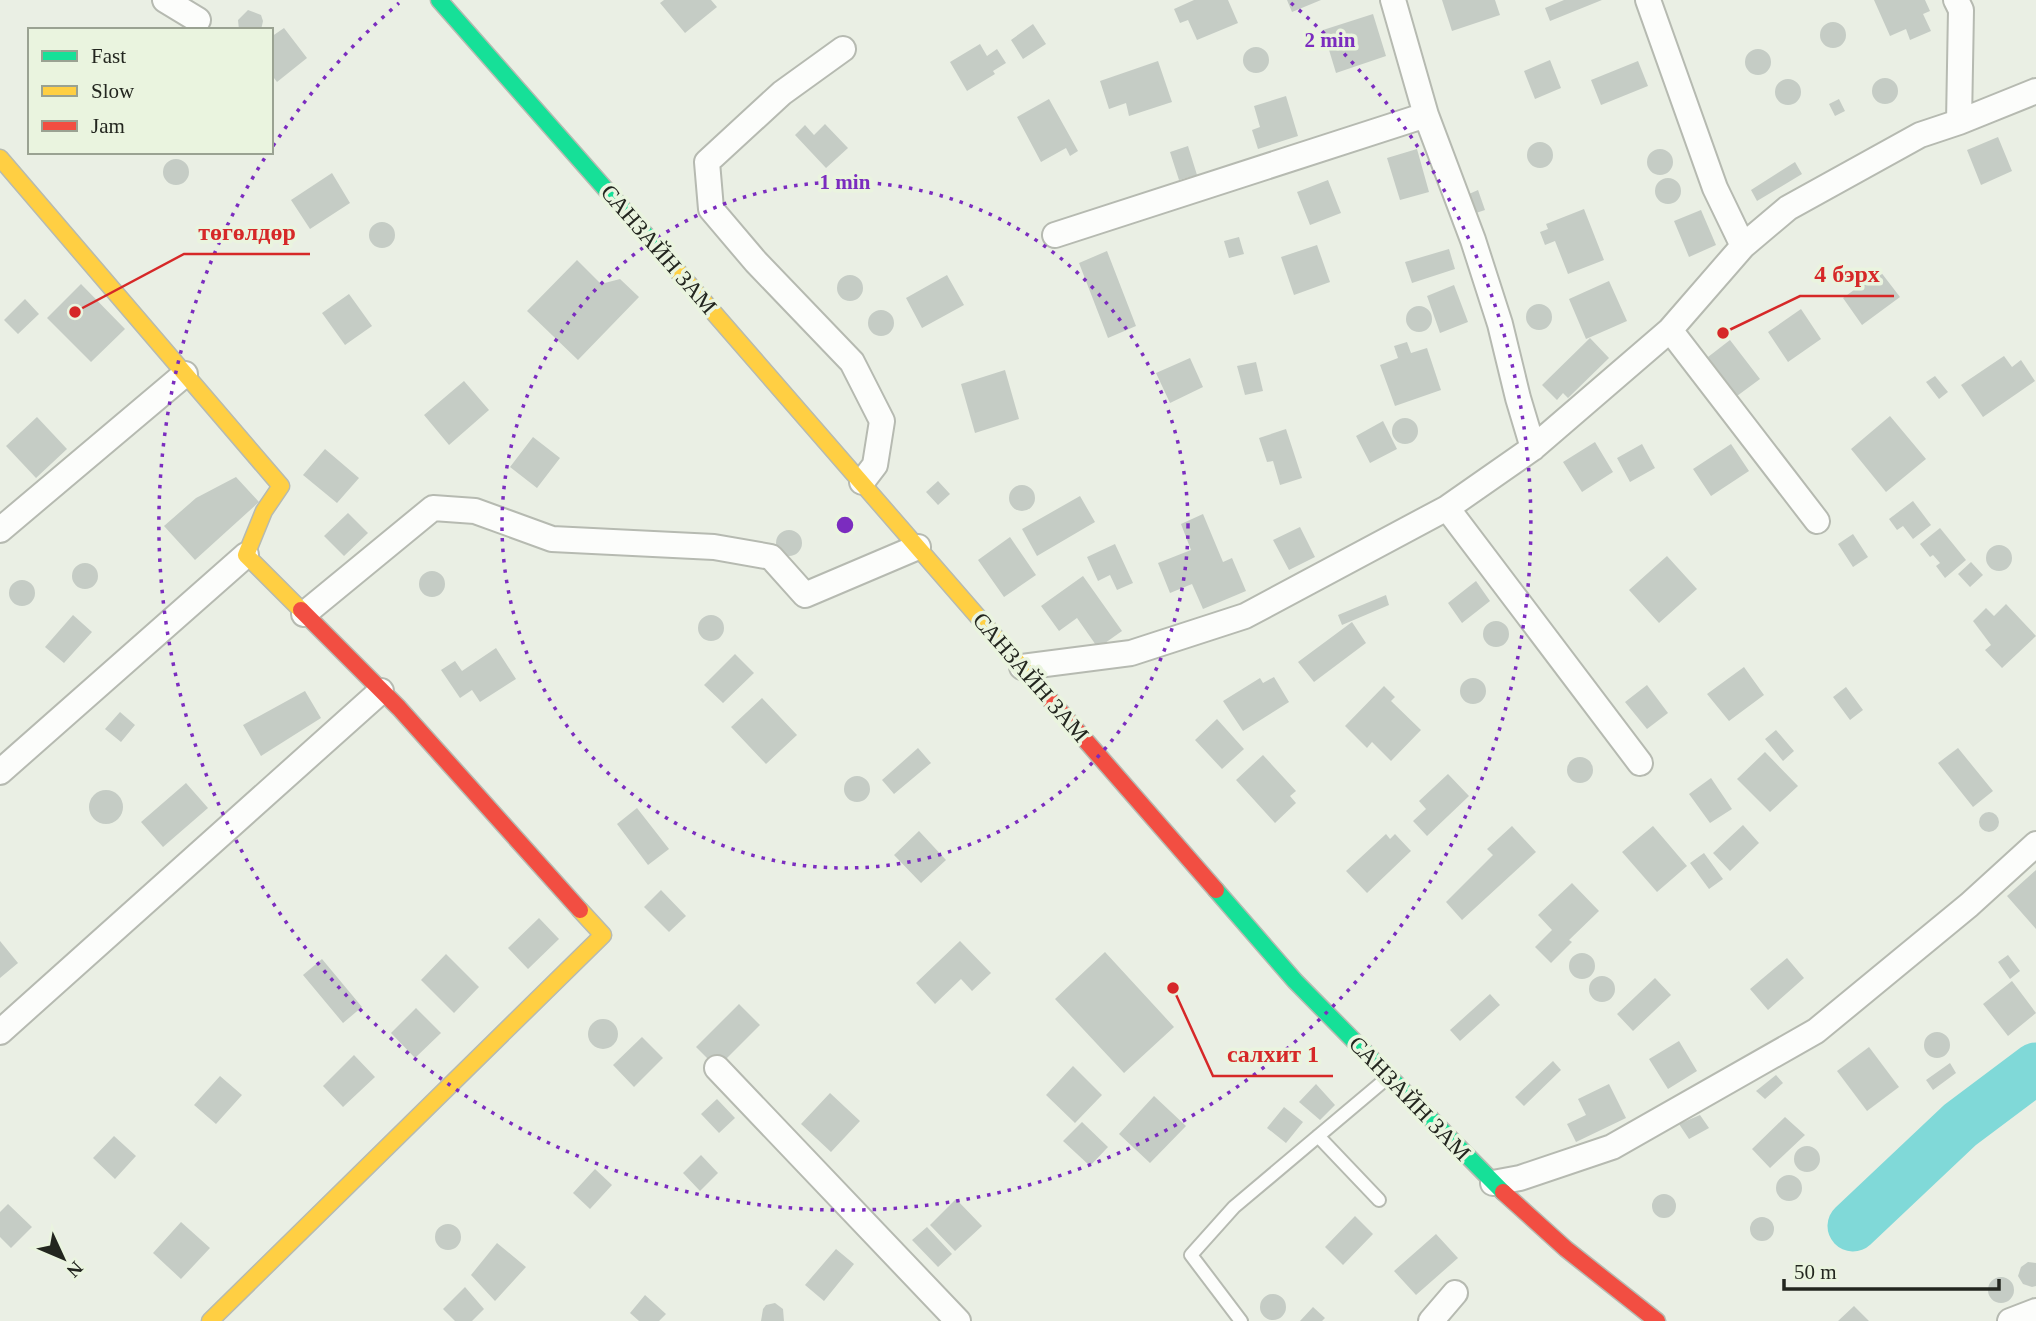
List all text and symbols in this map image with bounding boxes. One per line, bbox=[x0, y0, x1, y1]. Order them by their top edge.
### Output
legend bbox=[28, 28, 273, 154]
text: 2 min bbox=[1305, 28, 1356, 52]
text: Fast bbox=[91, 44, 126, 68]
text: Slow bbox=[91, 79, 135, 103]
text: Jam bbox=[91, 114, 125, 138]
text: 1 min bbox=[820, 170, 871, 194]
street label: САНЗАЙН ЗАМ bbox=[596, 180, 722, 319]
callout: төгөлдөр bbox=[184, 209, 310, 254]
text: төгөлдөр bbox=[198, 219, 296, 245]
callout: 4 бэрх bbox=[1800, 251, 1894, 296]
text: 4 бэрх bbox=[1814, 261, 1880, 287]
centre of rings bbox=[833, 513, 857, 537]
street label: САНЗАЙН ЗАМ bbox=[968, 608, 1094, 747]
callout: салхит 1 bbox=[1213, 1031, 1333, 1076]
street label: САНЗАЙН ЗАМ bbox=[1344, 1031, 1475, 1166]
text: салхит 1 bbox=[1227, 1041, 1319, 1067]
north arrow bbox=[28, 1223, 98, 1293]
scale bar bbox=[1784, 1248, 1999, 1292]
text: N bbox=[62, 1257, 87, 1282]
text: 50 m bbox=[1794, 1260, 1837, 1284]

